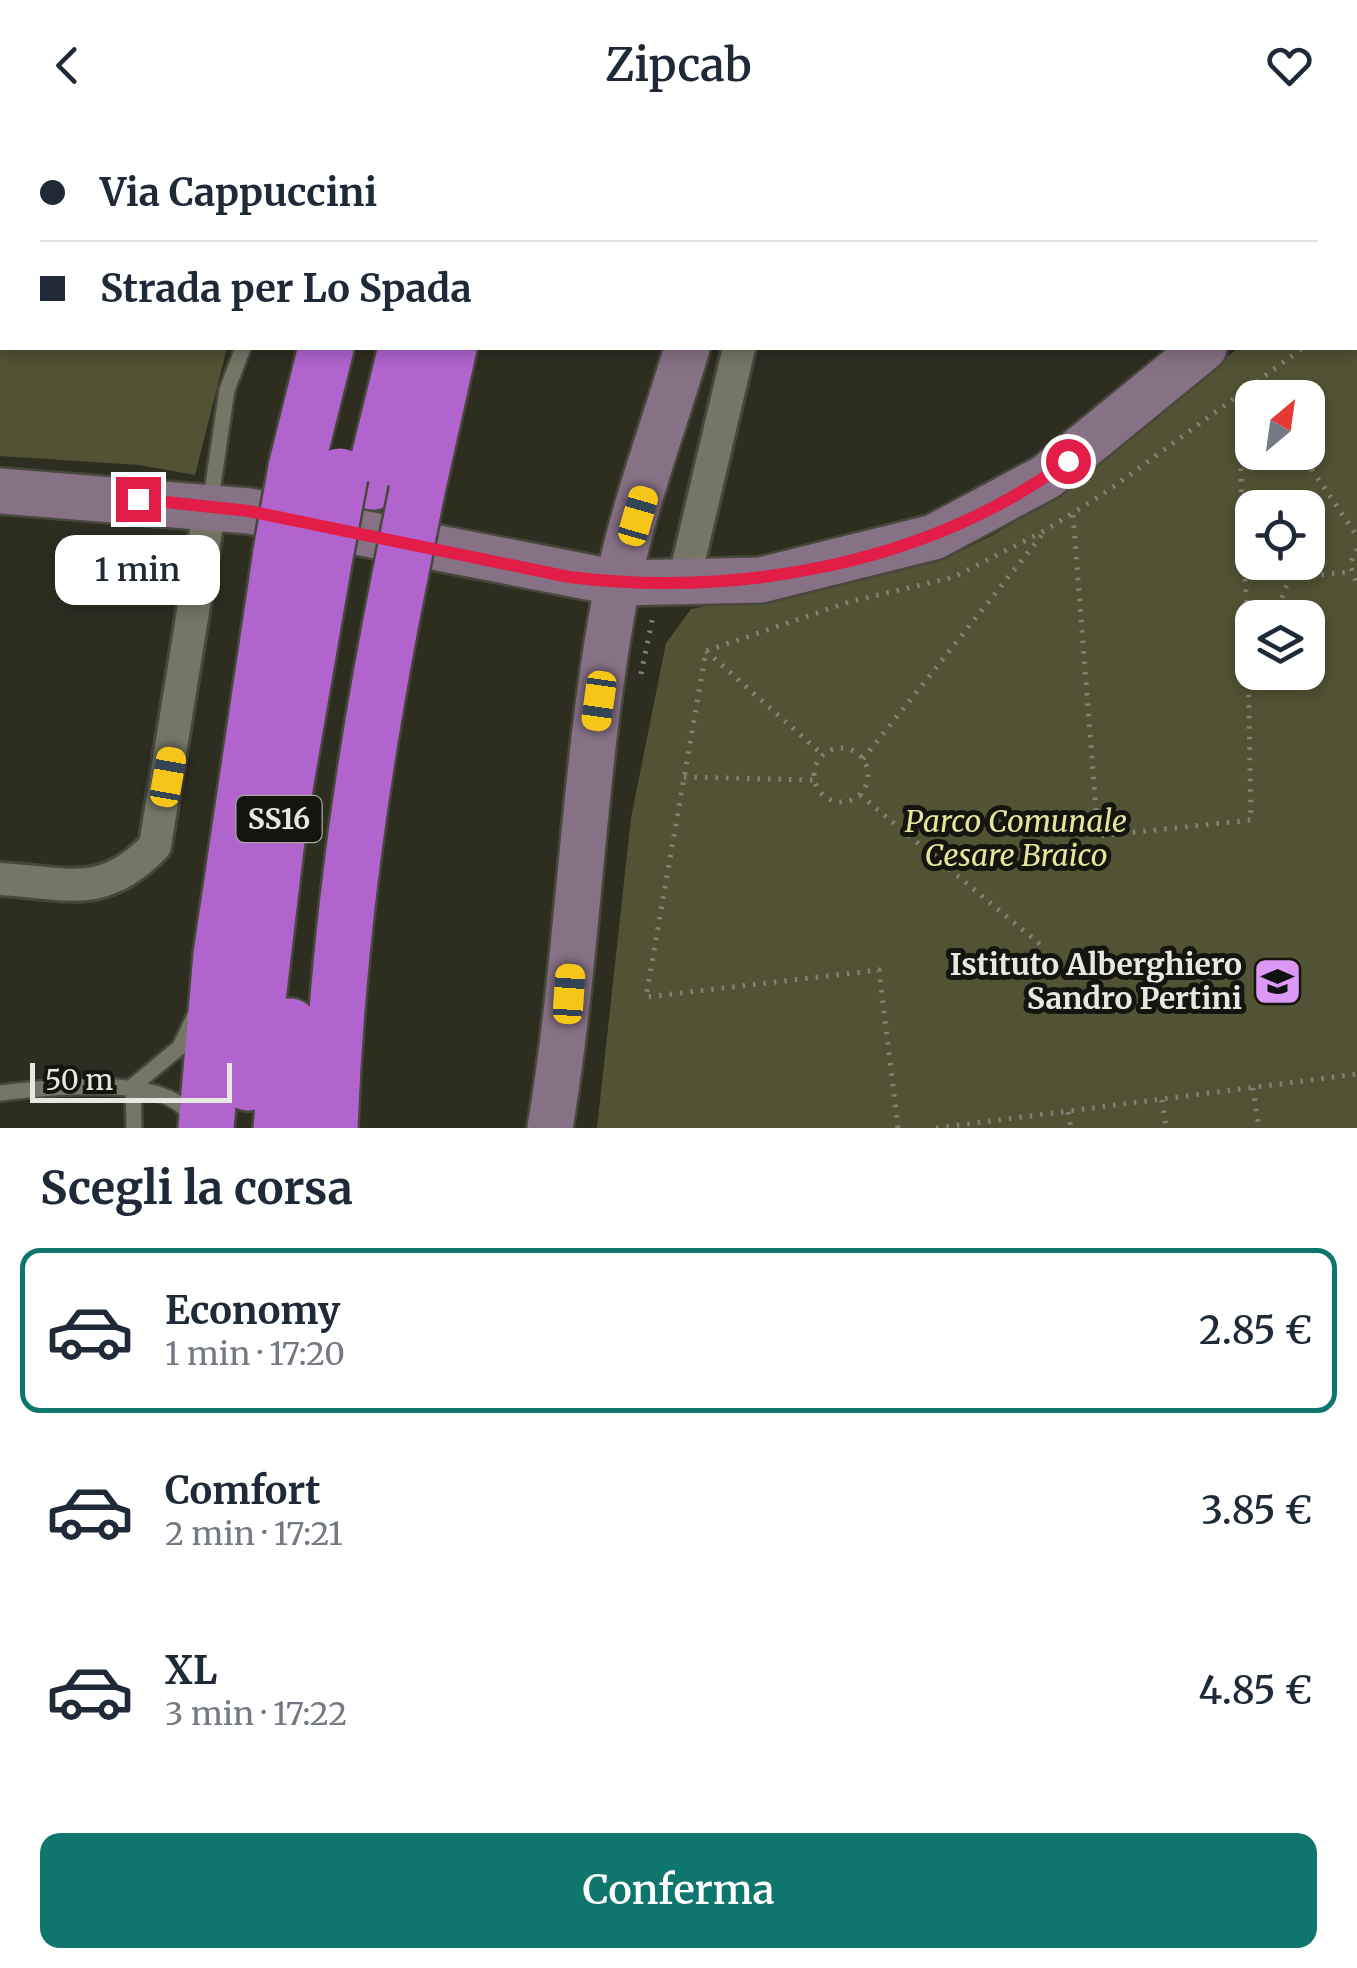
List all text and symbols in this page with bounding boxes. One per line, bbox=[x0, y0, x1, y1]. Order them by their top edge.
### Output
text: Zipcab bbox=[605, 37, 752, 93]
icon: back bbox=[40, 38, 95, 93]
icon: heart bbox=[1262, 38, 1317, 93]
text: Via Cappuccini bbox=[100, 169, 377, 216]
text: Strada per Lo Spada bbox=[100, 265, 472, 312]
north arrow bbox=[1235, 380, 1325, 470]
map controls bbox=[1235, 380, 1325, 690]
route start bbox=[1046, 439, 1091, 484]
route end bbox=[116, 477, 161, 522]
car bbox=[615, 483, 661, 549]
button: locate bbox=[1235, 490, 1325, 580]
callout: 1 min bbox=[56, 534, 220, 604]
text: 1 min bbox=[94, 550, 181, 590]
button: layers bbox=[1235, 600, 1325, 690]
car bbox=[580, 669, 618, 733]
car bbox=[148, 745, 188, 809]
road number: SS16 bbox=[236, 796, 322, 842]
park label: Parco Comunale Cesare Braico bbox=[905, 802, 1127, 874]
place label: Istituto Alberghiero Sandro Pertini bbox=[950, 945, 1242, 1017]
school or university icon: Istituto Alberghiero Sandro Pertini bbox=[1251, 956, 1303, 1008]
car bbox=[552, 963, 586, 1025]
scale bar bbox=[30, 1058, 232, 1103]
text: 50 m bbox=[45, 1062, 113, 1098]
text: Scegli la corsa bbox=[40, 1160, 353, 1216]
icon: car bbox=[45, 1286, 135, 1376]
text: Economy bbox=[165, 1287, 340, 1334]
text: 2.85 € bbox=[1199, 1307, 1312, 1354]
text: 1 min · 17:20 bbox=[165, 1334, 345, 1374]
icon: car bbox=[45, 1466, 135, 1556]
text: Comfort bbox=[165, 1467, 321, 1514]
text: 3.85 € bbox=[1201, 1487, 1312, 1534]
text: 2 min · 17:21 bbox=[165, 1514, 343, 1554]
icon: car bbox=[45, 1646, 135, 1736]
text: XL bbox=[165, 1647, 217, 1694]
text: 4.85 € bbox=[1199, 1667, 1312, 1714]
text: 3 min · 17:22 bbox=[165, 1694, 347, 1734]
button: Conferma bbox=[40, 1833, 1317, 1948]

